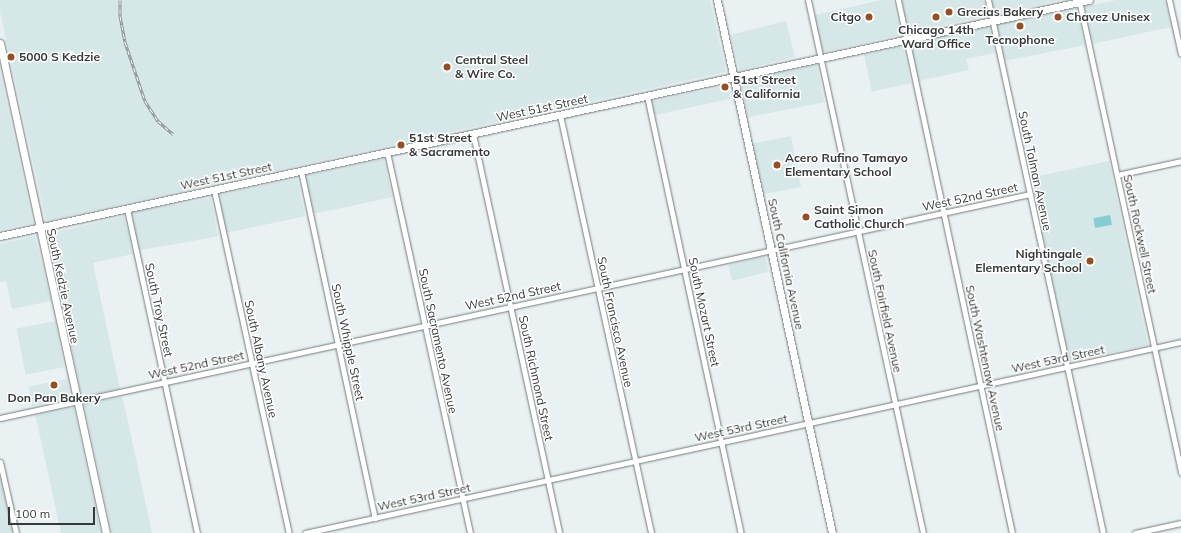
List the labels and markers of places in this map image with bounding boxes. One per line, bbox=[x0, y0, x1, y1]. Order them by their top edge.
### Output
place label: Grecias Bakery bbox=[957, 5, 1043, 19]
marker: Grecias Bakery bbox=[944, 7, 954, 17]
place label: Citgo bbox=[831, 10, 861, 24]
place label: Chavez Unisex bbox=[1066, 10, 1150, 24]
marker: Citgo bbox=[864, 12, 874, 22]
marker: Chicago 14th Ward Office bbox=[931, 12, 941, 22]
marker: Chavez Unisex bbox=[1053, 12, 1063, 22]
marker: Tecnophone bbox=[1015, 21, 1025, 31]
place label: Chicago 14th Ward Office bbox=[898, 23, 974, 51]
place label: Tecnophone bbox=[985, 33, 1055, 47]
place label: 5000 S Kedzie bbox=[19, 50, 100, 64]
marker: 5000 S Kedzie bbox=[6, 52, 16, 62]
place label: Central Steel & Wire Co. bbox=[455, 53, 528, 81]
marker: Central Steel & Wire Co. bbox=[442, 62, 452, 72]
place label: 51st Street & California bbox=[733, 73, 800, 101]
marker: 51st Street & California bbox=[720, 82, 730, 92]
place label: 51st Street & Sacramento bbox=[409, 131, 490, 159]
marker: 51st Street & Sacramento bbox=[396, 140, 406, 150]
place label: Acero Rufino Tamayo Elementary School bbox=[785, 151, 908, 179]
marker: Acero Rufino Tamayo Elementary School bbox=[772, 160, 782, 170]
place label: Saint Simon Catholic Church bbox=[814, 203, 904, 231]
marker: Saint Simon Catholic Church bbox=[801, 212, 811, 222]
place label: Nightingale Elementary School bbox=[975, 247, 1082, 275]
marker: Nightingale Elementary School bbox=[1085, 256, 1095, 266]
marker: Don Pan Bakery bbox=[49, 380, 59, 390]
place label: Don Pan Bakery bbox=[8, 391, 100, 405]

